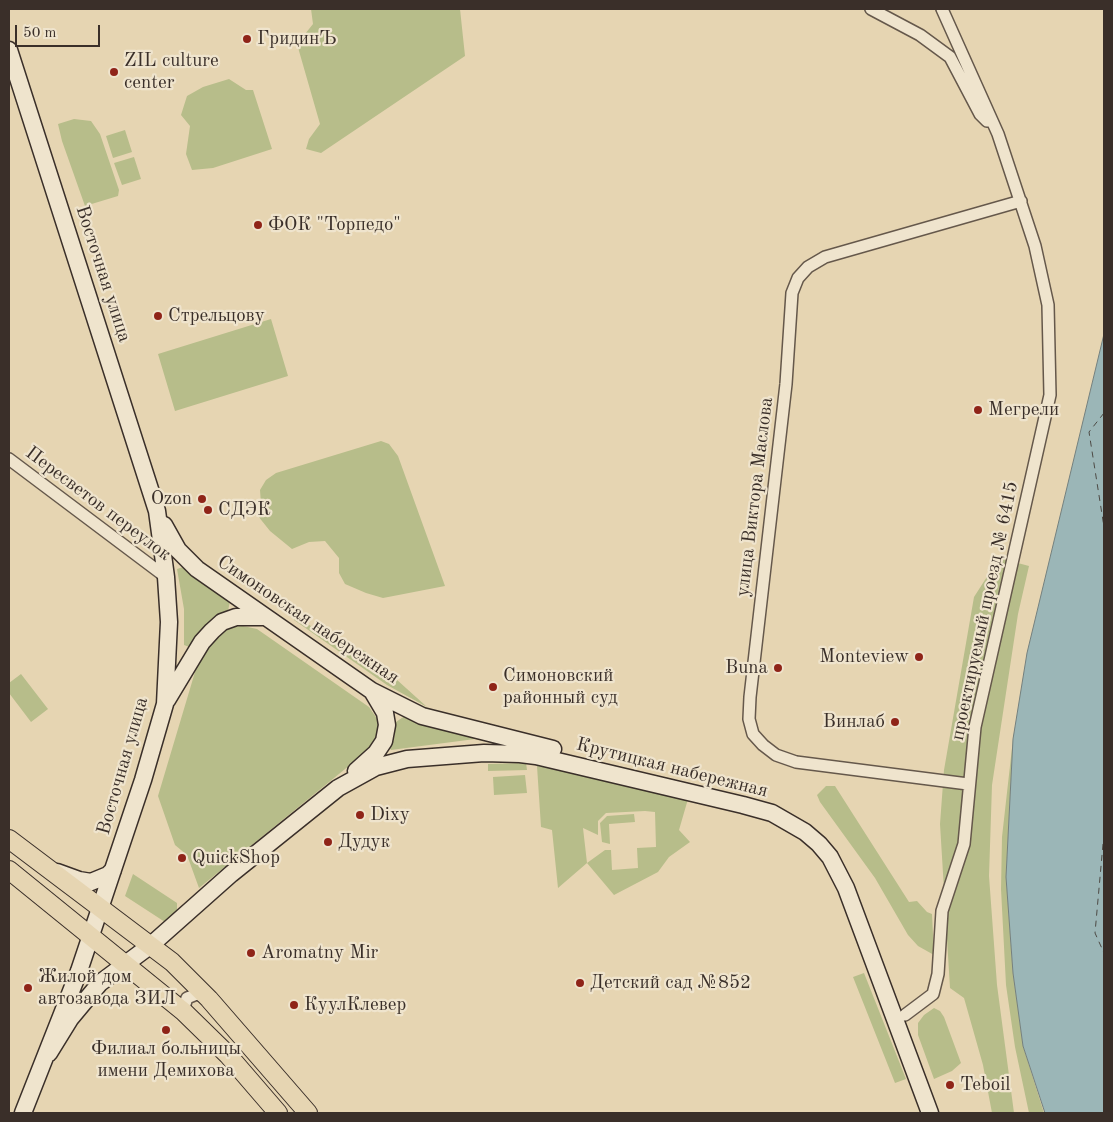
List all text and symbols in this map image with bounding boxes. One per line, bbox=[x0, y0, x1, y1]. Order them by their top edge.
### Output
scale bar bbox=[18, 15, 102, 47]
text: 50 m bbox=[23, 26, 57, 41]
place label: ГридинЪ bbox=[257, 28, 337, 50]
marker: ГридинЪ bbox=[241, 33, 253, 45]
place label: ZIL culture center bbox=[124, 50, 219, 94]
marker: ZIL culture center bbox=[108, 66, 120, 78]
street label: Восточная улица bbox=[70, 203, 136, 345]
place label: ФОК "Торпедо" bbox=[268, 214, 401, 236]
marker: ФОК "Торпедо" bbox=[252, 219, 264, 231]
place label: Стрельцову bbox=[168, 305, 265, 327]
marker: Стрельцову bbox=[152, 310, 164, 322]
street label: улица Виктора Маслова bbox=[731, 396, 779, 598]
place label: Мегрели bbox=[988, 399, 1059, 421]
marker: Мегрели bbox=[972, 404, 984, 416]
street label: Пересветов переулок bbox=[21, 442, 175, 566]
street label: проектируемый проезд № 6415 bbox=[946, 479, 1024, 743]
place label: Ozon bbox=[151, 488, 192, 510]
marker: Ozon bbox=[196, 493, 208, 505]
place label: СДЭК bbox=[218, 499, 271, 521]
marker: СДЭК bbox=[202, 504, 214, 516]
street label: Симоновская набережная bbox=[213, 551, 403, 689]
place label: Monteview bbox=[819, 646, 909, 668]
marker: Monteview bbox=[913, 651, 925, 663]
place label: Buna bbox=[725, 657, 768, 679]
marker: Buna bbox=[772, 662, 784, 674]
place label: Симоновский районный суд bbox=[503, 665, 618, 709]
marker: Симоновский районный суд bbox=[487, 681, 499, 693]
street label: Восточная улица bbox=[92, 694, 154, 838]
place label: Винлаб bbox=[823, 711, 885, 733]
marker: Винлаб bbox=[889, 716, 901, 728]
street label: Крутицкая набережная bbox=[574, 733, 770, 803]
place label: Dixy bbox=[370, 804, 410, 826]
marker: Dixy bbox=[354, 809, 366, 821]
place label: Дудук bbox=[338, 831, 390, 853]
marker: Дудук bbox=[322, 836, 334, 848]
place label: QuickShop bbox=[192, 847, 280, 869]
marker: QuickShop bbox=[176, 852, 188, 864]
place label: Aromatny Mir bbox=[261, 942, 378, 964]
marker: Aromatny Mir bbox=[245, 947, 257, 959]
place label: Жилой дом автозавода ЗИЛ bbox=[38, 966, 176, 1010]
place label: Детский сад №852 bbox=[590, 972, 751, 994]
marker: Детский сад №852 bbox=[574, 977, 586, 989]
marker: Жилой дом автозавода ЗИЛ bbox=[22, 982, 34, 994]
place label: КуулКлевер bbox=[304, 994, 406, 1016]
marker: КуулКлевер bbox=[288, 999, 300, 1011]
marker: Филиал больницы имени Демихова bbox=[160, 1024, 172, 1036]
place label: Филиал больницы имени Демихова bbox=[91, 1038, 241, 1082]
place label: Teboil bbox=[960, 1074, 1010, 1096]
marker: Teboil bbox=[944, 1079, 956, 1091]

